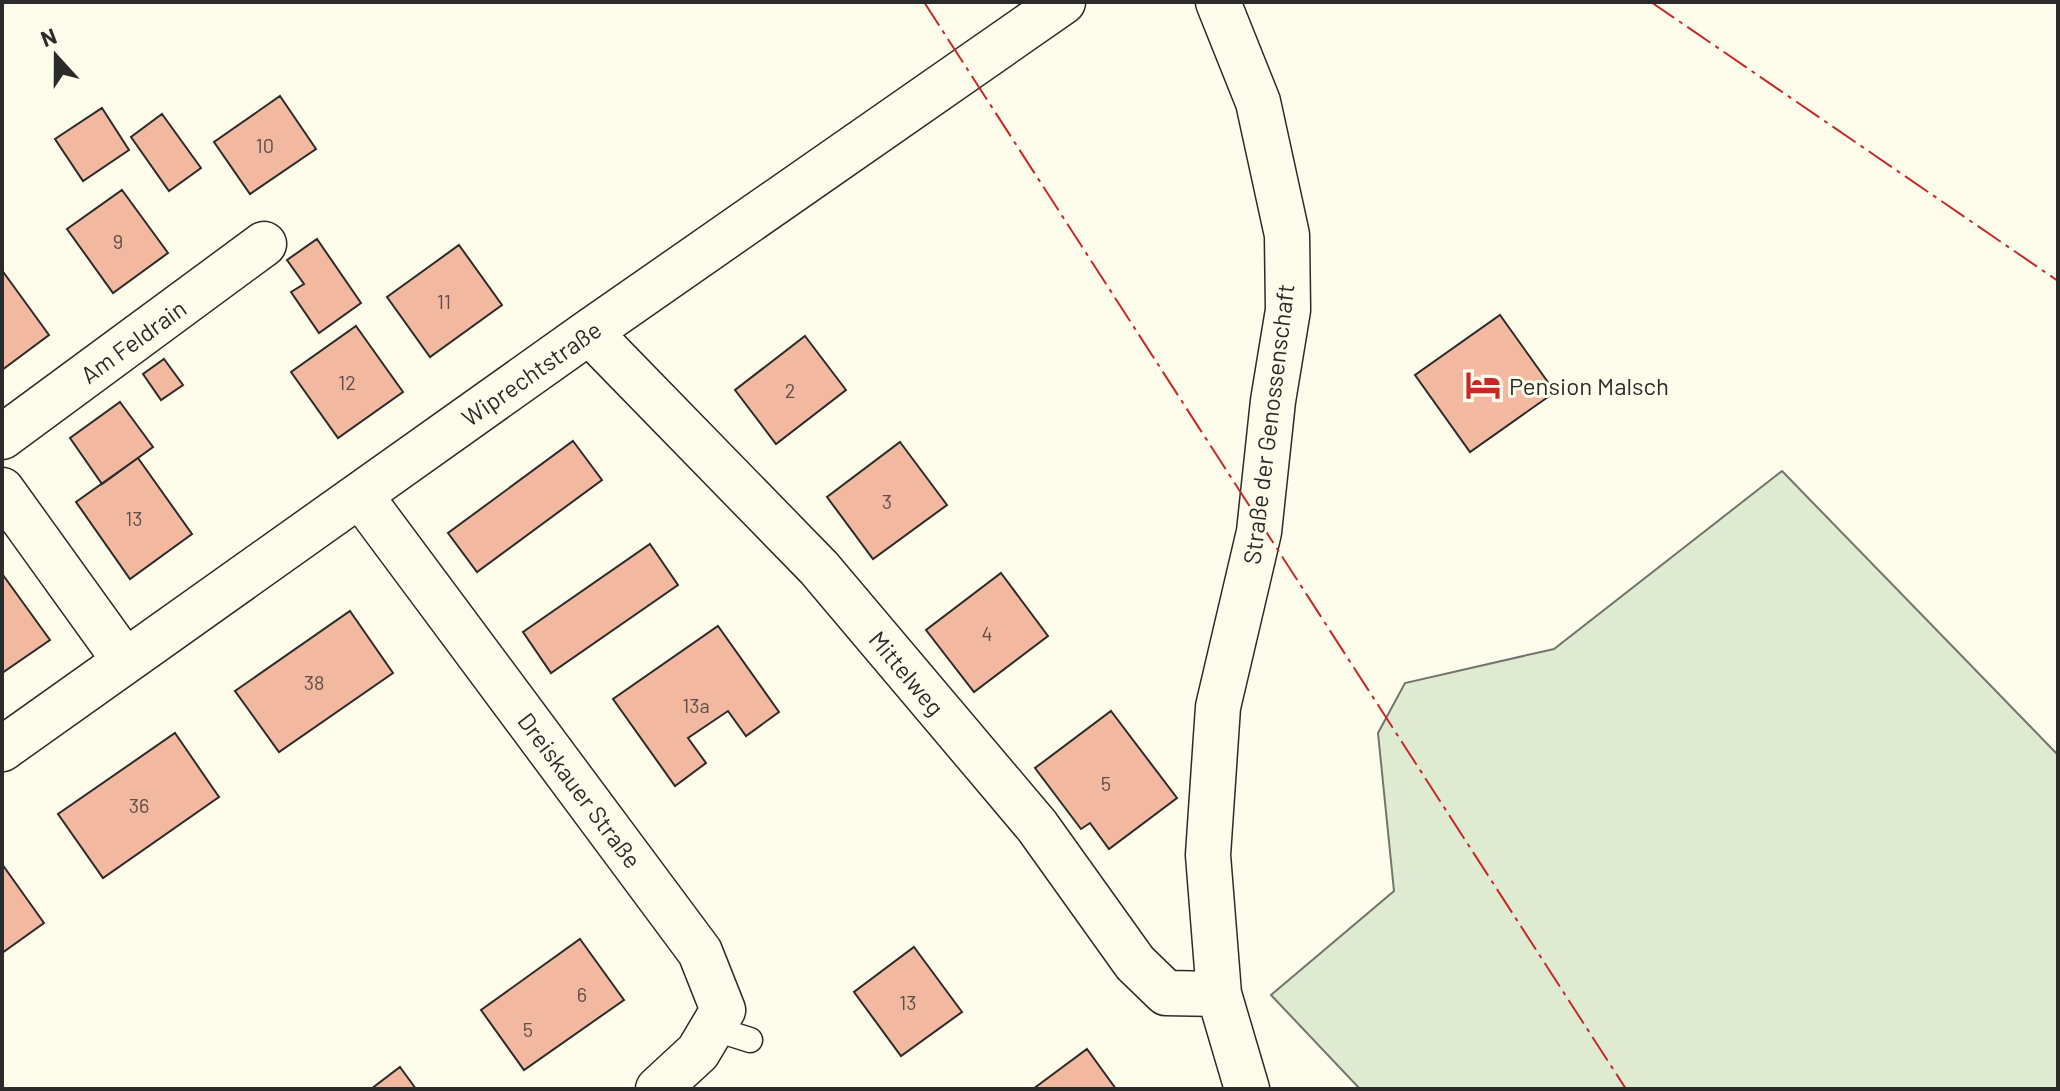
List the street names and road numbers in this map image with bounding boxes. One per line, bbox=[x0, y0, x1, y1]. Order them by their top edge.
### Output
street label: Straße der Genossenschaft bbox=[1236, 282, 1300, 566]
street label: Am Feldrain bbox=[75, 293, 191, 389]
street label: Wiprechtstraße bbox=[456, 314, 606, 432]
street label: Mittelweg bbox=[863, 625, 951, 721]
street label: Dreiskauer Straße bbox=[512, 707, 648, 873]

